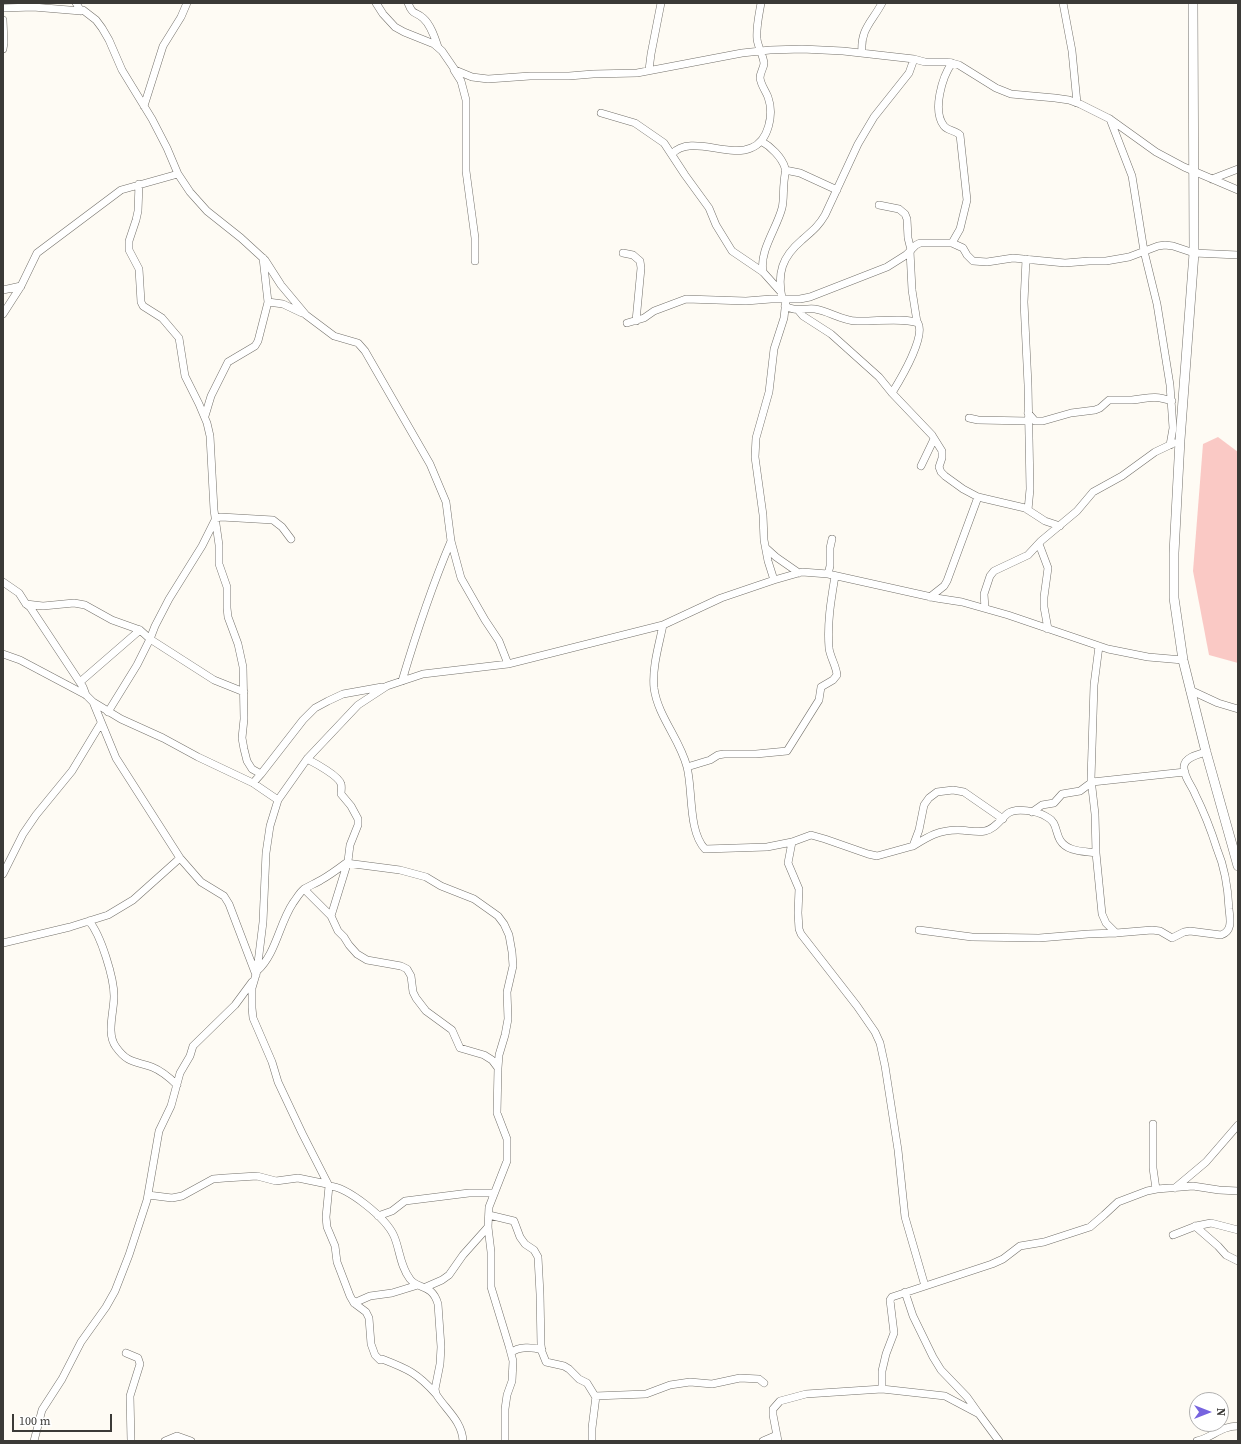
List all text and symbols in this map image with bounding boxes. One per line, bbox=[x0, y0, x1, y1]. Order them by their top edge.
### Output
north arrow bbox=[1189, 1392, 1229, 1432]
scale bar bbox=[14, 1406, 114, 1432]
text: N bbox=[1213, 1408, 1228, 1416]
text: 100 m bbox=[19, 1413, 51, 1429]

